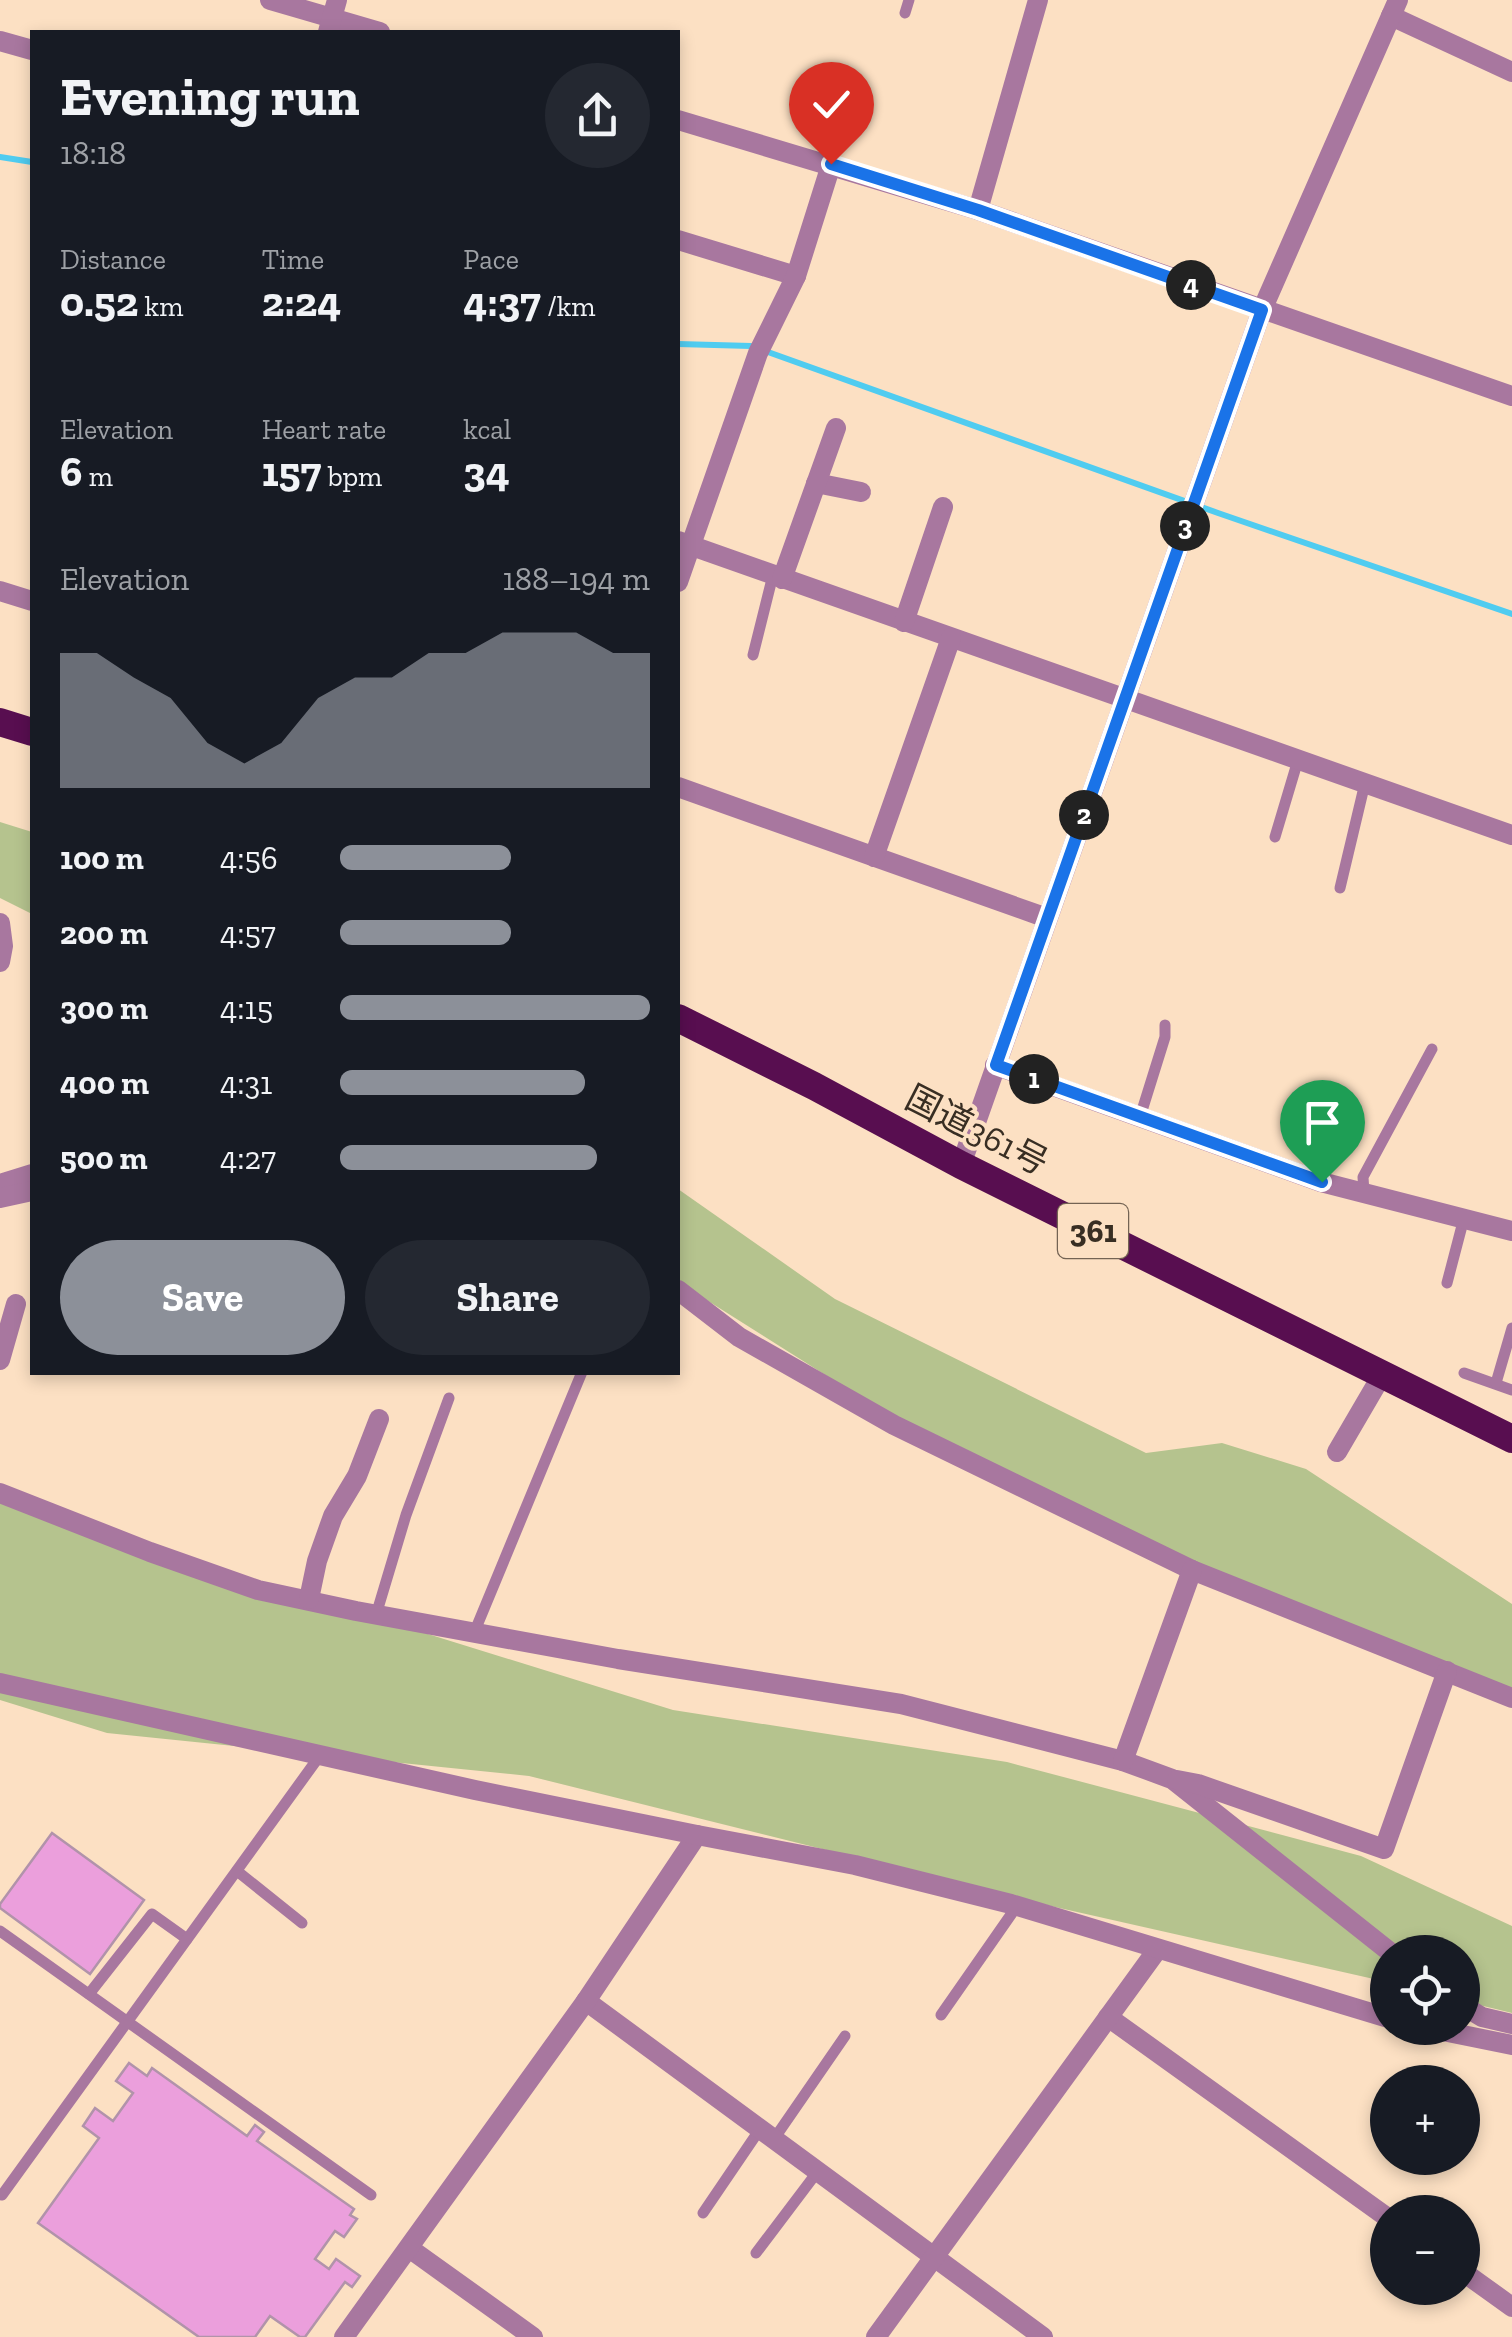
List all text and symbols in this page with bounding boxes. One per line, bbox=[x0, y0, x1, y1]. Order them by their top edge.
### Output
pin bbox=[789, 62, 874, 165]
text: Evening run bbox=[60, 63, 360, 129]
button: share bbox=[545, 63, 650, 168]
icon: check bbox=[804, 77, 859, 132]
text: 18:18 bbox=[60, 134, 126, 172]
text: Distance bbox=[60, 243, 166, 276]
text: Time bbox=[262, 243, 324, 276]
text: Pace bbox=[463, 243, 519, 276]
pin: 4 bbox=[1166, 260, 1216, 310]
text: 4 bbox=[1183, 268, 1199, 301]
text: 0.52 bbox=[60, 276, 138, 327]
text: 2:24 bbox=[262, 276, 341, 327]
text: 4:37 bbox=[463, 276, 541, 327]
text: km bbox=[138, 290, 183, 323]
text: /km bbox=[541, 290, 595, 323]
text: Elevation bbox=[60, 413, 173, 446]
text: Heart rate bbox=[262, 413, 386, 446]
text: kcal bbox=[463, 413, 511, 446]
text: 6 bbox=[60, 446, 83, 497]
text: 157 bbox=[262, 446, 321, 497]
text: 34 bbox=[463, 446, 510, 497]
text: m bbox=[83, 460, 113, 493]
text: bpm bbox=[321, 460, 382, 493]
pin: 3 bbox=[1160, 501, 1210, 551]
text: 3 bbox=[1178, 509, 1192, 542]
text: Elevation bbox=[60, 560, 189, 598]
text: 188–194 m bbox=[502, 560, 650, 598]
pin: 2 bbox=[1059, 790, 1109, 840]
text: 2 bbox=[1076, 798, 1092, 831]
text: 100 m bbox=[60, 839, 144, 877]
text: 4:56 bbox=[220, 839, 278, 877]
text: 200 m bbox=[60, 914, 148, 952]
text: 4:57 bbox=[220, 914, 276, 952]
text: 300 m bbox=[60, 989, 148, 1027]
text: 4:15 bbox=[220, 989, 273, 1027]
pin: 1 bbox=[1009, 1054, 1059, 1104]
text: 400 m bbox=[60, 1064, 149, 1102]
text: 4:31 bbox=[220, 1064, 272, 1102]
street label: 国道361号 bbox=[899, 1076, 1055, 1184]
pin bbox=[1280, 1080, 1365, 1183]
icon: arrive bbox=[1295, 1095, 1350, 1150]
text: 500 m bbox=[60, 1139, 148, 1177]
text: 4:27 bbox=[220, 1139, 276, 1177]
road number: 361 bbox=[1058, 1204, 1128, 1258]
button: Save bbox=[60, 1240, 345, 1355]
button: Share bbox=[365, 1240, 650, 1355]
map controls bbox=[1370, 1935, 1480, 2305]
button: locate bbox=[1370, 1935, 1480, 2045]
button: + bbox=[1370, 2065, 1480, 2175]
button: − bbox=[1370, 2195, 1480, 2305]

